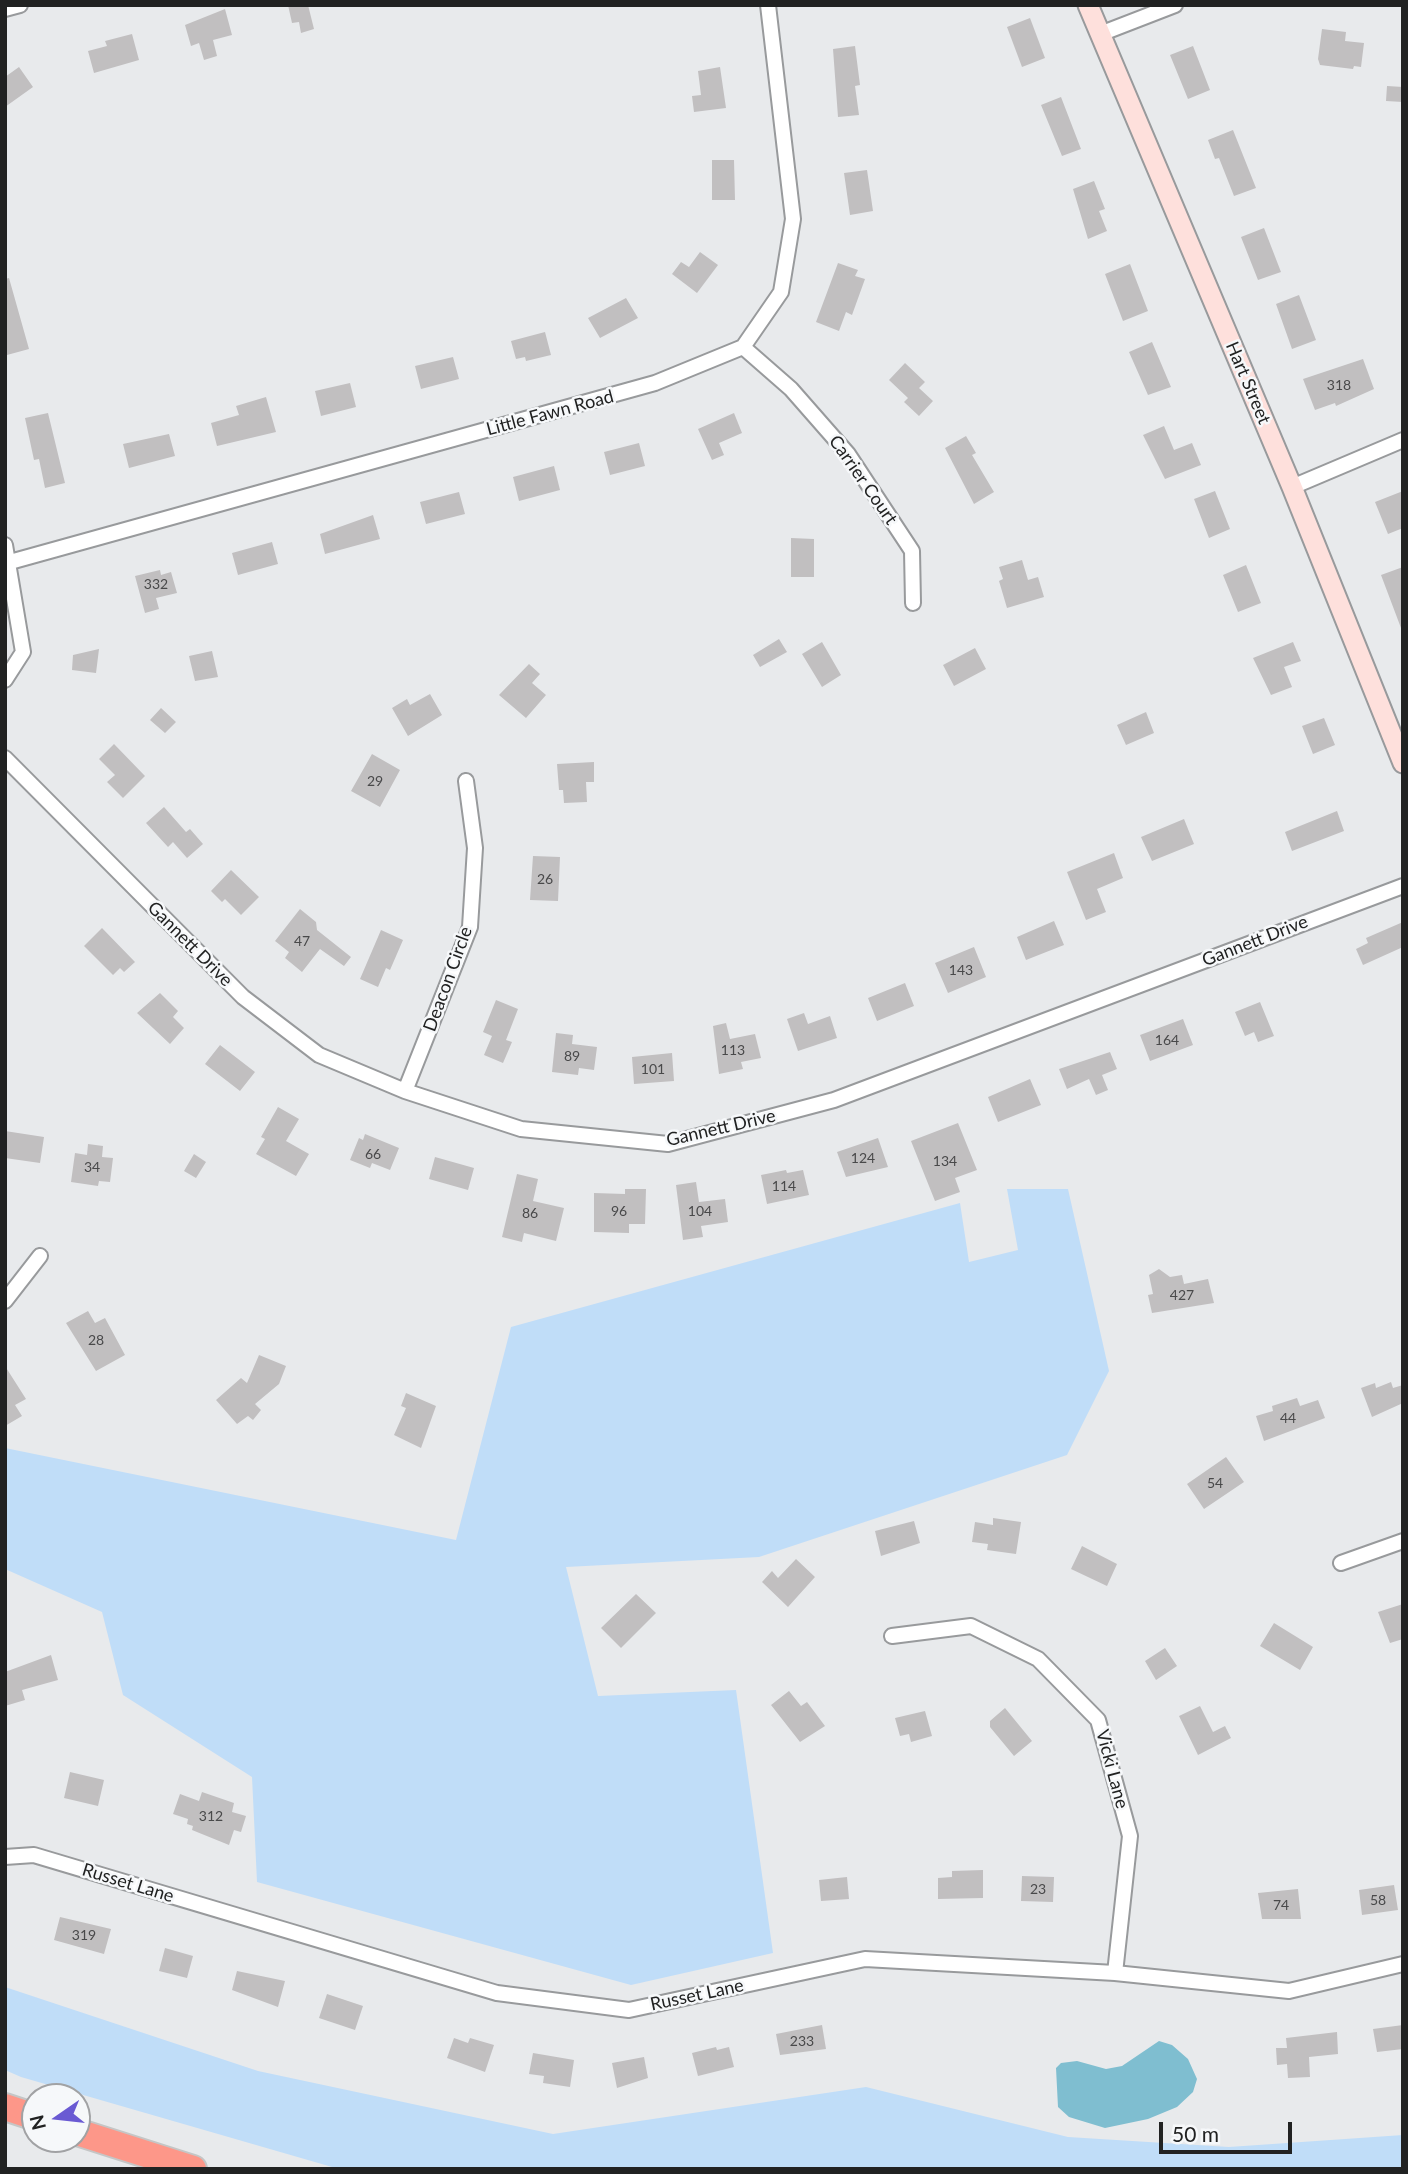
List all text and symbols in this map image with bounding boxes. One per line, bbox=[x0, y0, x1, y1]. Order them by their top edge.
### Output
street label: Hart Street bbox=[1221, 339, 1275, 427]
house number: 318 bbox=[1327, 377, 1351, 393]
street label: Little Fawn Road bbox=[484, 386, 616, 440]
street label: Carrier Court bbox=[824, 431, 902, 529]
house number: 332 bbox=[144, 576, 168, 592]
house number: 29 bbox=[367, 773, 383, 789]
house number: 26 bbox=[537, 871, 553, 887]
street label: Gannett Drive bbox=[143, 897, 237, 991]
street label: Gannett Drive bbox=[1199, 911, 1311, 971]
street label: Deacon Circle bbox=[419, 924, 477, 1034]
house number: 47 bbox=[294, 933, 310, 949]
house number: 143 bbox=[949, 962, 973, 978]
house number: 164 bbox=[1155, 1032, 1179, 1048]
house number: 113 bbox=[721, 1042, 745, 1058]
house number: 89 bbox=[564, 1048, 580, 1064]
house number: 101 bbox=[641, 1061, 665, 1077]
street label: Gannett Drive bbox=[664, 1105, 778, 1151]
house number: 66 bbox=[365, 1146, 381, 1162]
house number: 124 bbox=[851, 1150, 875, 1166]
house number: 134 bbox=[933, 1153, 957, 1169]
house number: 34 bbox=[84, 1159, 100, 1175]
house number: 114 bbox=[772, 1178, 796, 1194]
house number: 96 bbox=[611, 1203, 627, 1219]
house number: 104 bbox=[688, 1203, 712, 1219]
house number: 86 bbox=[522, 1205, 538, 1221]
house number: 427 bbox=[1170, 1287, 1194, 1303]
house number: 28 bbox=[88, 1332, 104, 1348]
house number: 44 bbox=[1280, 1410, 1296, 1426]
house number: 54 bbox=[1207, 1475, 1223, 1491]
street label: Vicki Lane bbox=[1091, 1727, 1133, 1811]
house number: 312 bbox=[199, 1808, 223, 1824]
street label: Russet Lane bbox=[80, 1859, 176, 1907]
house number: 23 bbox=[1030, 1881, 1046, 1897]
house number: 58 bbox=[1370, 1892, 1386, 1908]
house number: 74 bbox=[1273, 1897, 1289, 1913]
house number: 319 bbox=[72, 1927, 96, 1943]
street label: Russet Lane bbox=[648, 1975, 746, 2015]
house number: 233 bbox=[790, 2033, 814, 2049]
north arrow bbox=[21, 2083, 91, 2153]
scale bar bbox=[1163, 2108, 1296, 2152]
text: N bbox=[24, 2113, 50, 2133]
text: 50 m bbox=[1172, 2121, 1219, 2146]

